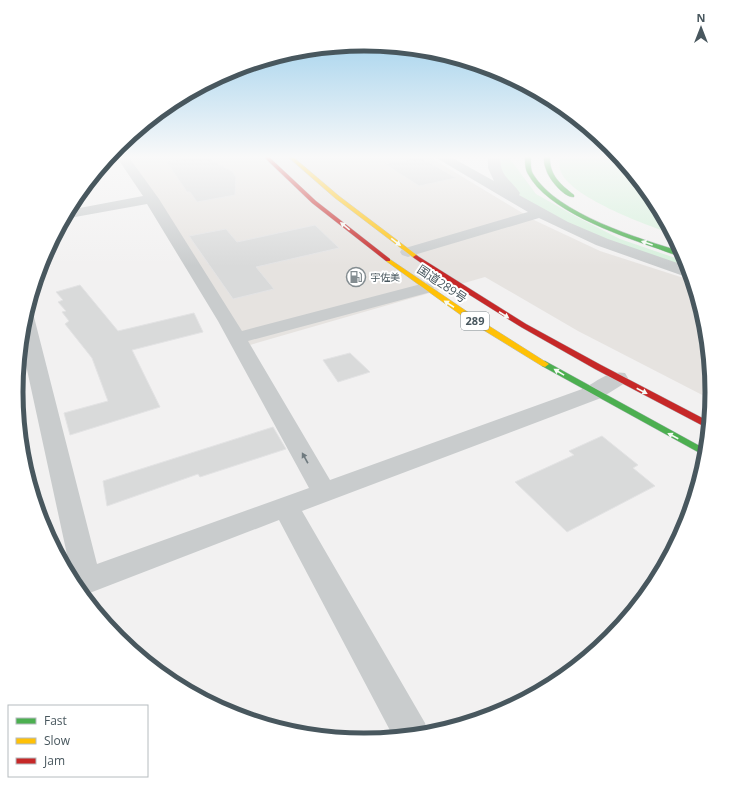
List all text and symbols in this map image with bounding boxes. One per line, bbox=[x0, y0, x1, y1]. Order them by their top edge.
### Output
north arrow bbox=[681, 8, 721, 48]
text: N bbox=[697, 10, 705, 25]
one-way arrow bbox=[339, 222, 350, 231]
one-way arrow bbox=[390, 238, 401, 247]
one-way arrow bbox=[641, 240, 653, 246]
street label: 国道289号 bbox=[414, 261, 470, 306]
fuel station icon: 宇佐美 bbox=[345, 266, 367, 288]
place label: 宇佐美 bbox=[370, 270, 400, 284]
one-way arrow bbox=[443, 300, 455, 307]
one-way arrow bbox=[499, 311, 509, 319]
road number: 289 bbox=[461, 312, 489, 330]
one-way arrow bbox=[553, 369, 565, 376]
one-way arrow bbox=[636, 388, 648, 394]
one-way arrow bbox=[667, 433, 678, 439]
one-way arrow bbox=[301, 452, 308, 464]
legend bbox=[8, 705, 148, 777]
text: Fast bbox=[44, 712, 67, 729]
text: Slow bbox=[44, 732, 71, 749]
text: Jam bbox=[43, 752, 65, 769]

